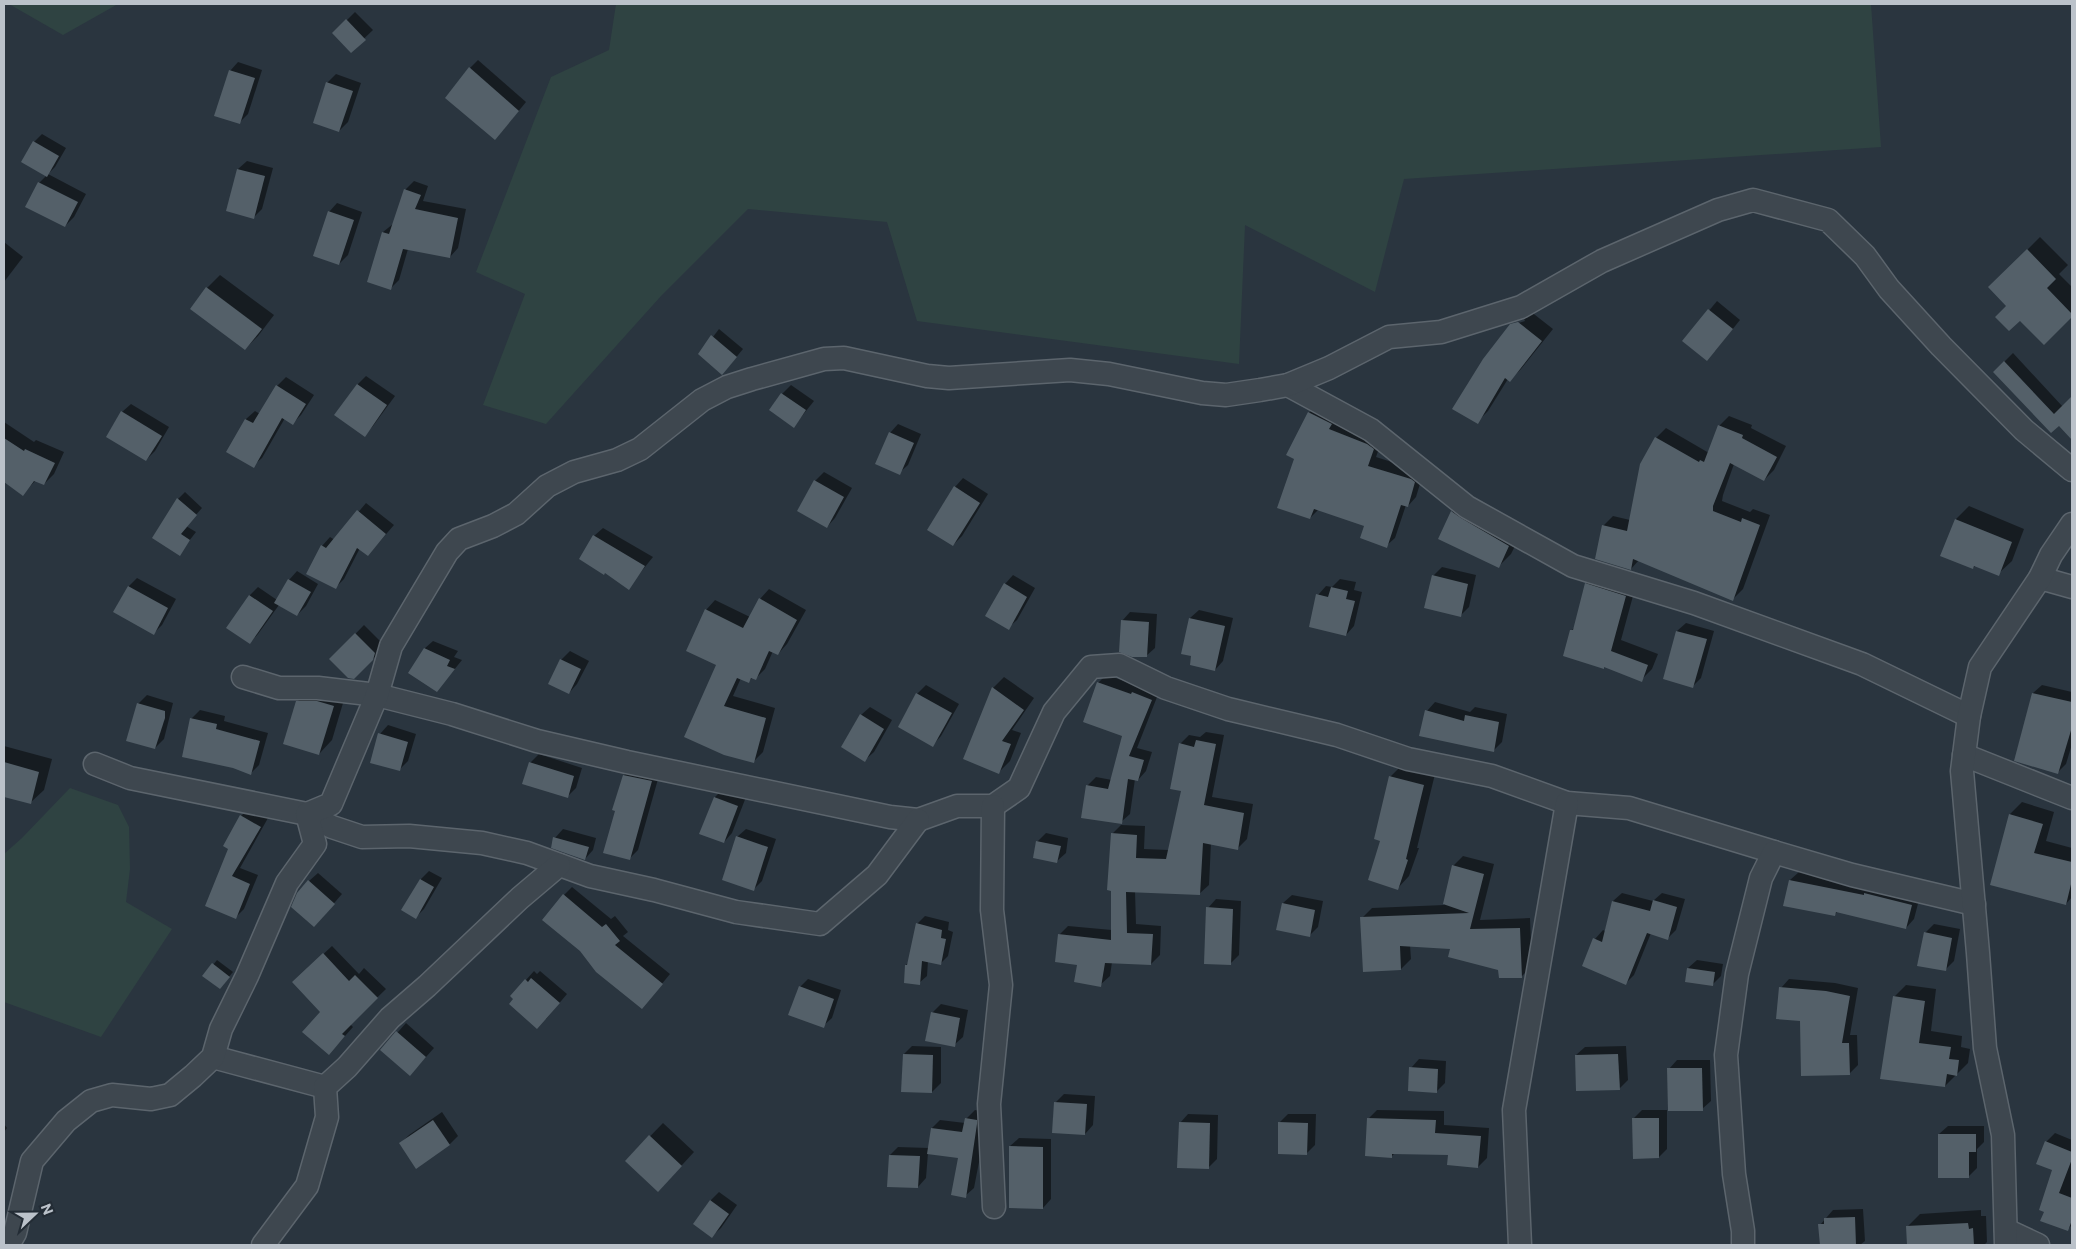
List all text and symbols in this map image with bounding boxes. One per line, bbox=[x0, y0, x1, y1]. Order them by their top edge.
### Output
north arrow bbox=[10, 1189, 60, 1239]
text: N bbox=[38, 1201, 57, 1217]

